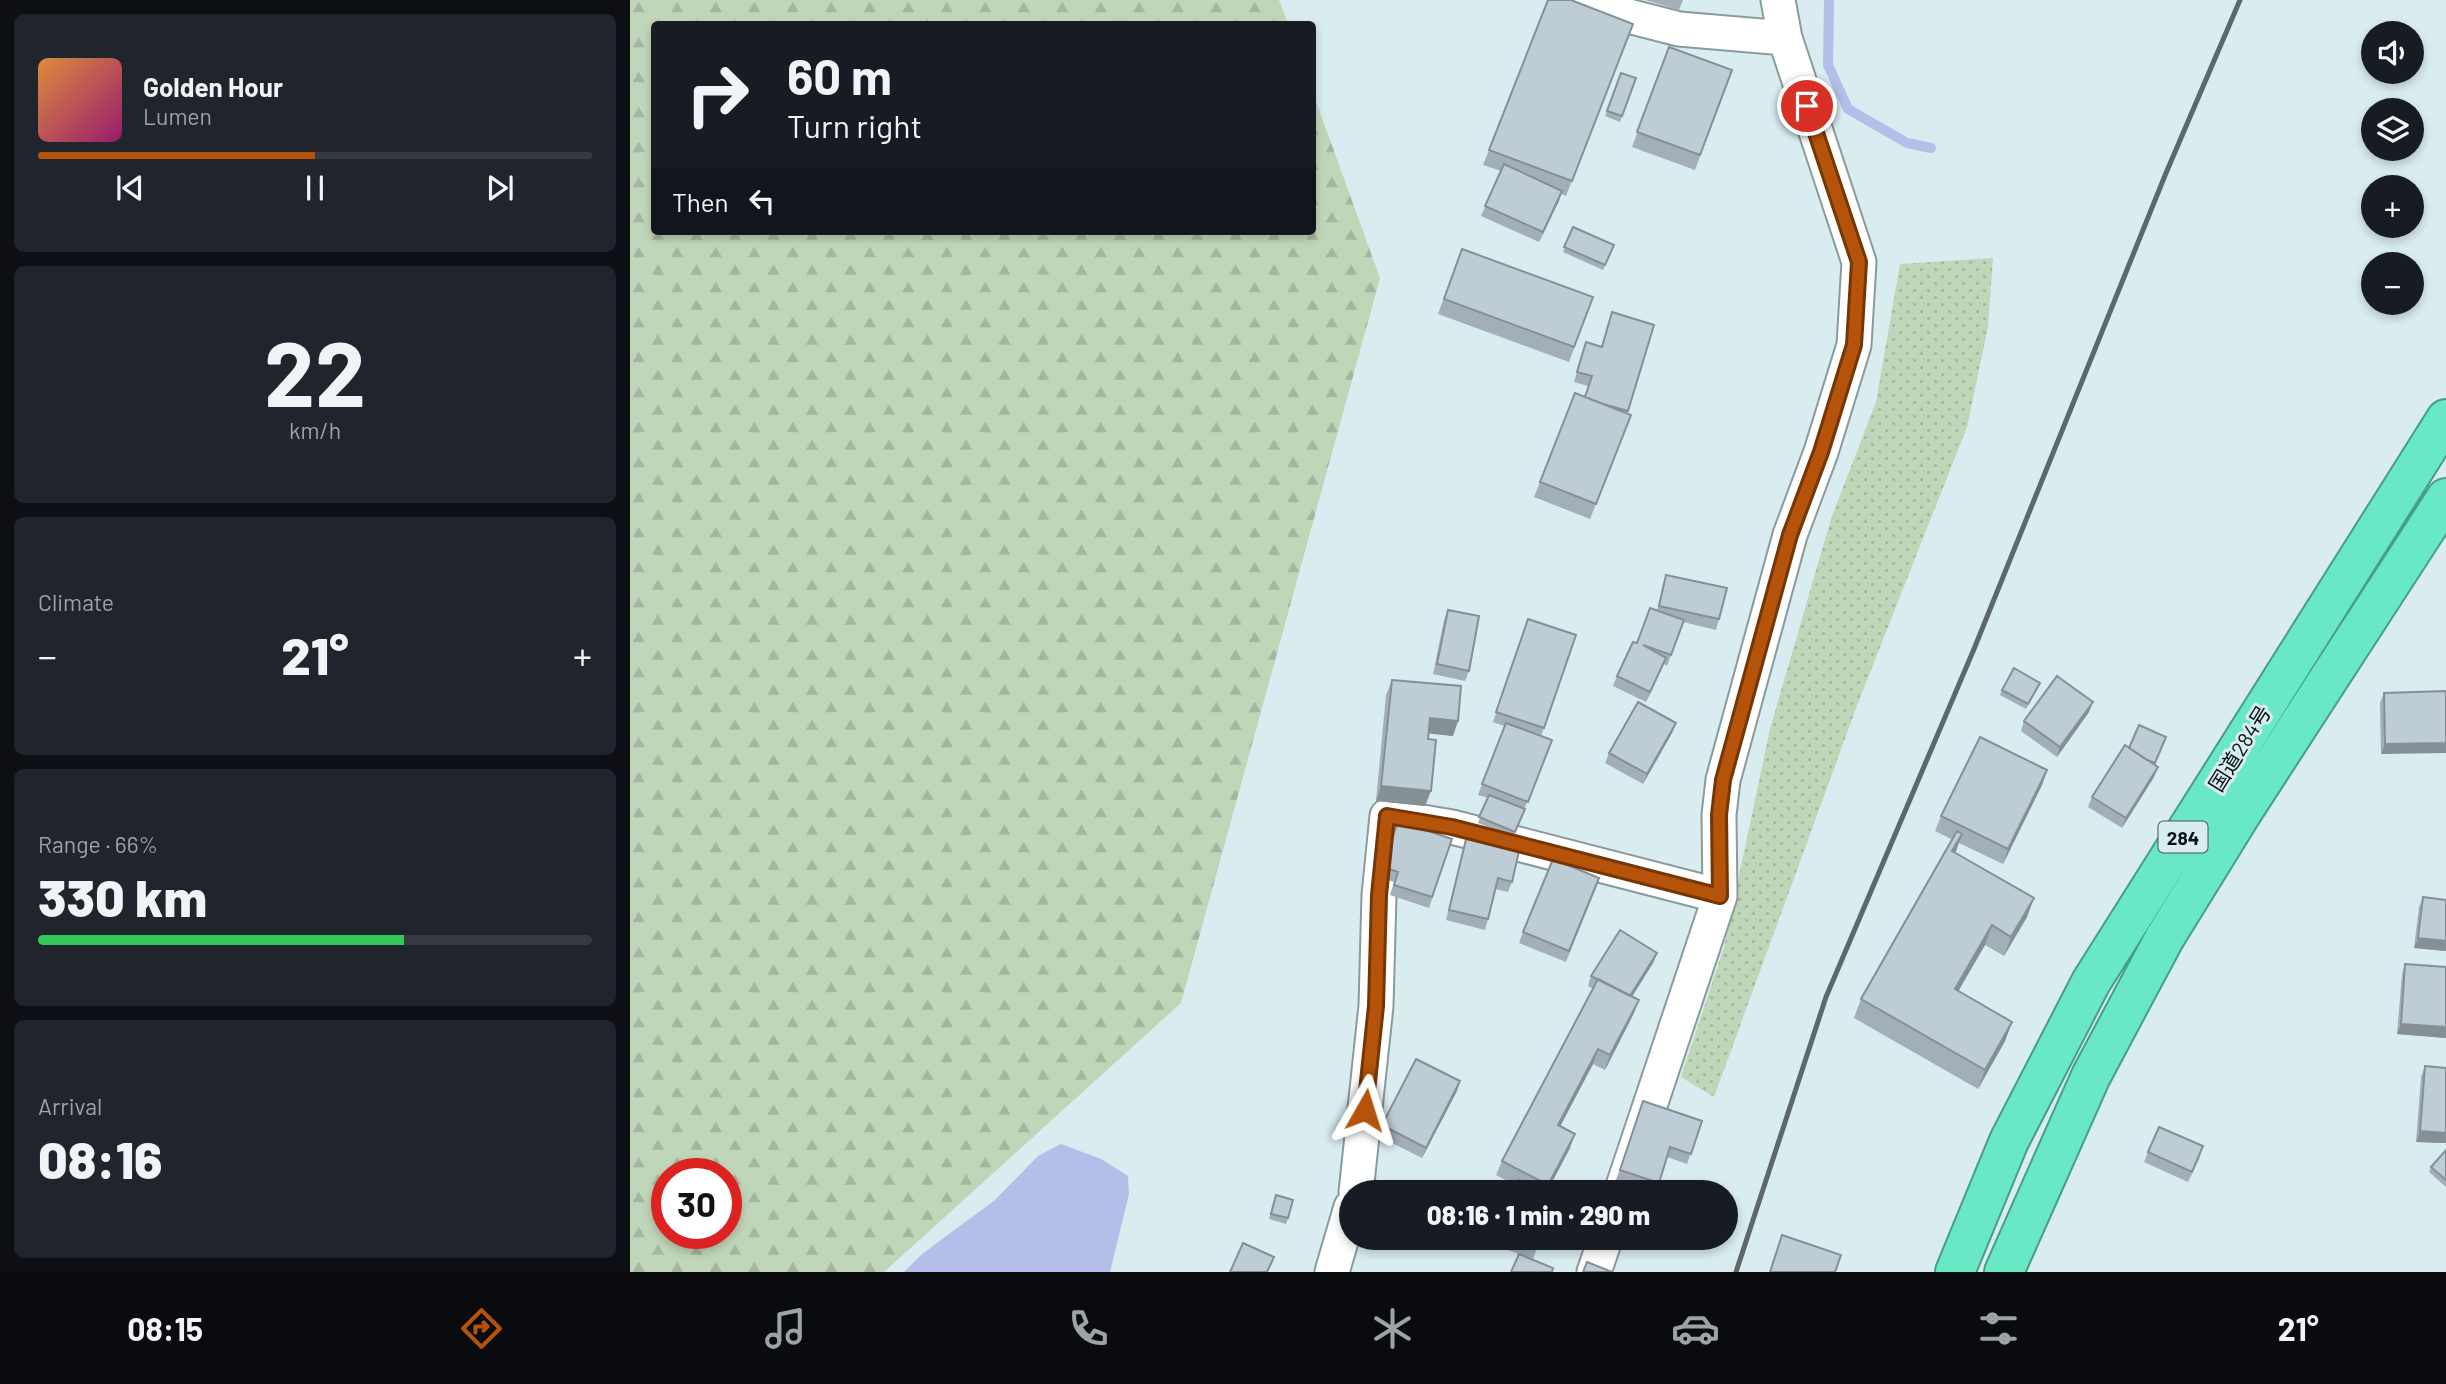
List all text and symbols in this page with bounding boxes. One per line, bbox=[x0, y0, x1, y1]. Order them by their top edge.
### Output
map controls bbox=[2361, 21, 2424, 315]
button: sound bbox=[2361, 21, 2424, 84]
text: 60 m bbox=[787, 46, 892, 105]
icon: right bbox=[672, 49, 763, 140]
text: Golden Hour bbox=[143, 71, 283, 102]
pin bbox=[1777, 76, 1837, 136]
icon: arrive bbox=[1788, 87, 1826, 125]
button: layers bbox=[2361, 98, 2424, 161]
text: Lumen bbox=[143, 102, 212, 130]
text: Turn right bbox=[787, 106, 922, 144]
icon: previous bbox=[111, 169, 149, 207]
icon: pause bbox=[296, 169, 334, 207]
icon: next bbox=[481, 169, 519, 207]
button: + bbox=[2361, 175, 2424, 238]
icon: left bbox=[743, 182, 781, 220]
text: Then bbox=[672, 186, 729, 217]
button: − bbox=[2361, 252, 2424, 315]
text: 22 bbox=[264, 316, 366, 425]
text: km/h bbox=[289, 416, 341, 444]
text: Climate bbox=[38, 588, 114, 616]
text: 21° bbox=[281, 623, 349, 685]
text: − bbox=[38, 632, 57, 678]
text: + bbox=[573, 632, 592, 678]
street label: 国道284号 bbox=[2203, 700, 2275, 796]
road number: 284 bbox=[2158, 822, 2208, 852]
text: Range · 66% bbox=[38, 830, 158, 858]
text: 330 km bbox=[38, 865, 207, 927]
position arrow bbox=[1328, 1073, 1402, 1147]
text: Arrival bbox=[38, 1092, 102, 1120]
text: 08:16 bbox=[38, 1127, 162, 1189]
speed limit sign: 30 bbox=[651, 1158, 742, 1249]
text: 08:16 · 1 min · 290 m bbox=[1427, 1199, 1650, 1230]
icon: directions bbox=[457, 1304, 506, 1353]
icon: music bbox=[761, 1304, 810, 1353]
icon: phone bbox=[1064, 1304, 1113, 1353]
icon: climate bbox=[1368, 1304, 1417, 1353]
icon: car bbox=[1671, 1304, 1720, 1353]
icon: filters bbox=[1974, 1304, 2023, 1353]
text: 08:15 bbox=[127, 1309, 203, 1347]
text: 21° bbox=[2278, 1309, 2319, 1347]

